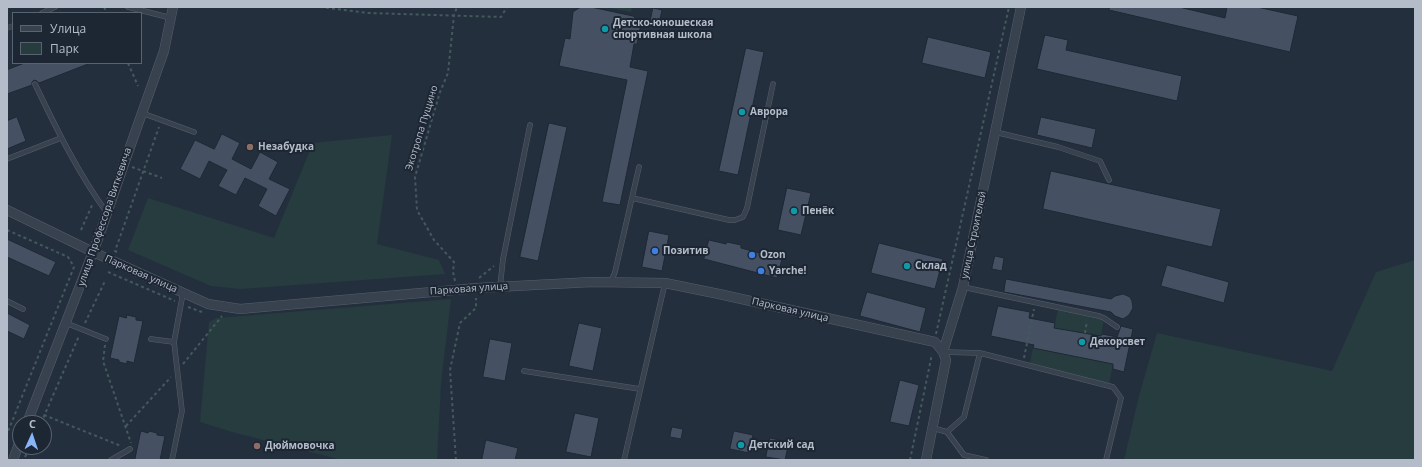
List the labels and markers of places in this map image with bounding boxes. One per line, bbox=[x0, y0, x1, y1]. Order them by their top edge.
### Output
place label: Детско-юношеская спортивная школа bbox=[613, 17, 713, 40]
marker: Детско-юношеская спортивная школа bbox=[600, 24, 610, 34]
place label: Аврора bbox=[750, 106, 788, 118]
marker: Аврора bbox=[737, 107, 747, 117]
place label: Незабудка bbox=[258, 141, 314, 153]
marker: Незабудка bbox=[245, 142, 255, 152]
place label: Пенёк bbox=[802, 205, 834, 217]
marker: Пенёк bbox=[789, 206, 799, 216]
place label: Позитив bbox=[663, 245, 708, 257]
marker: Позитив bbox=[650, 246, 660, 256]
place label: Ozon bbox=[760, 249, 786, 261]
marker: Ozon bbox=[747, 250, 757, 260]
place label: Склад bbox=[915, 260, 947, 272]
marker: Склад bbox=[902, 261, 912, 271]
place label: Yarche! bbox=[769, 265, 806, 277]
marker: Yarche! bbox=[756, 266, 766, 276]
place label: Декорсвет bbox=[1090, 336, 1145, 348]
marker: Декорсвет bbox=[1077, 337, 1087, 347]
place label: Детский сад bbox=[749, 439, 814, 451]
place label: Дюймовочка bbox=[265, 440, 335, 452]
marker: Детский сад bbox=[736, 440, 746, 450]
marker: Дюймовочка bbox=[252, 441, 262, 451]

